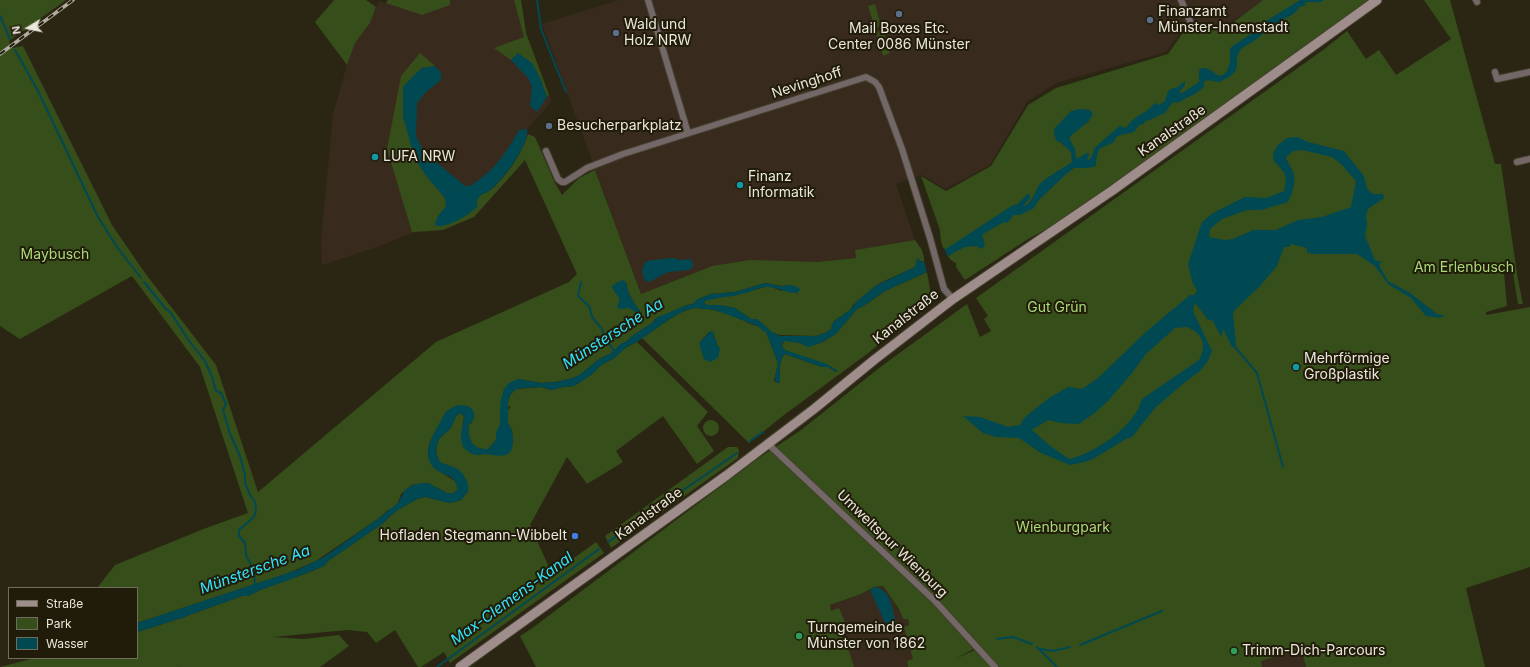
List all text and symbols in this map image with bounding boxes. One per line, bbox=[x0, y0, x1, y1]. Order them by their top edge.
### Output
place label: Finanzamt Münster-Innenstadt bbox=[1158, 4, 1288, 36]
north arrow bbox=[8, 8, 48, 48]
marker: Mail Boxes Etc. Center 0086 Münster bbox=[894, 9, 904, 19]
marker: Finanzamt Münster-Innenstadt bbox=[1145, 15, 1155, 25]
place label: Wald und Holz NRW bbox=[624, 17, 691, 50]
place label: Mail Boxes Etc. Center 0086 Münster bbox=[828, 21, 970, 54]
text: N bbox=[9, 25, 24, 35]
marker: Wald und Holz NRW bbox=[611, 28, 621, 38]
street label: Nevinghoff bbox=[770, 64, 844, 102]
street label: Kanalstraße bbox=[1135, 102, 1209, 160]
place label: Besucherparkplatz bbox=[557, 118, 682, 134]
marker: Besucherparkplatz bbox=[544, 121, 554, 131]
place label: LUFA NRW bbox=[383, 149, 455, 165]
marker: LUFA NRW bbox=[370, 152, 380, 162]
place label: Finanz Informatik bbox=[748, 169, 814, 202]
marker: Finanz Informatik bbox=[735, 180, 745, 190]
park label: Maybusch bbox=[21, 247, 89, 263]
park label: Am Erlenbusch bbox=[1414, 260, 1514, 276]
street label: Kanalstraße bbox=[870, 286, 942, 348]
water label: Münstersche Aa bbox=[559, 295, 667, 373]
park label: Gut Grün bbox=[1027, 300, 1087, 316]
place label: Mehrförmige Großplastik bbox=[1304, 351, 1390, 384]
marker: Mehrförmige Großplastik bbox=[1291, 362, 1301, 372]
street label: Kanalstraße bbox=[612, 484, 686, 544]
street label: Umweltspur Wienburg bbox=[833, 487, 951, 601]
park label: Wienburgpark bbox=[1016, 520, 1110, 536]
place label: Hofladen Stegmann-Wibbelt bbox=[380, 528, 567, 544]
marker: Hofladen Stegmann-Wibbelt bbox=[570, 531, 580, 541]
water label: Münstersche Aa bbox=[197, 542, 313, 598]
water label: Max-Clemens-Kanal bbox=[447, 549, 577, 649]
legend bbox=[8, 587, 138, 659]
text: Straße bbox=[46, 596, 83, 611]
text: Park bbox=[46, 616, 72, 631]
place label: Turngemeinde Münster von 1862 bbox=[807, 620, 925, 652]
marker: Turngemeinde Münster von 1862 bbox=[794, 631, 804, 641]
text: Wasser bbox=[46, 636, 88, 651]
place label: Trimm-Dich-Parcours bbox=[1242, 643, 1385, 659]
marker: Trimm-Dich-Parcours bbox=[1229, 646, 1239, 656]

